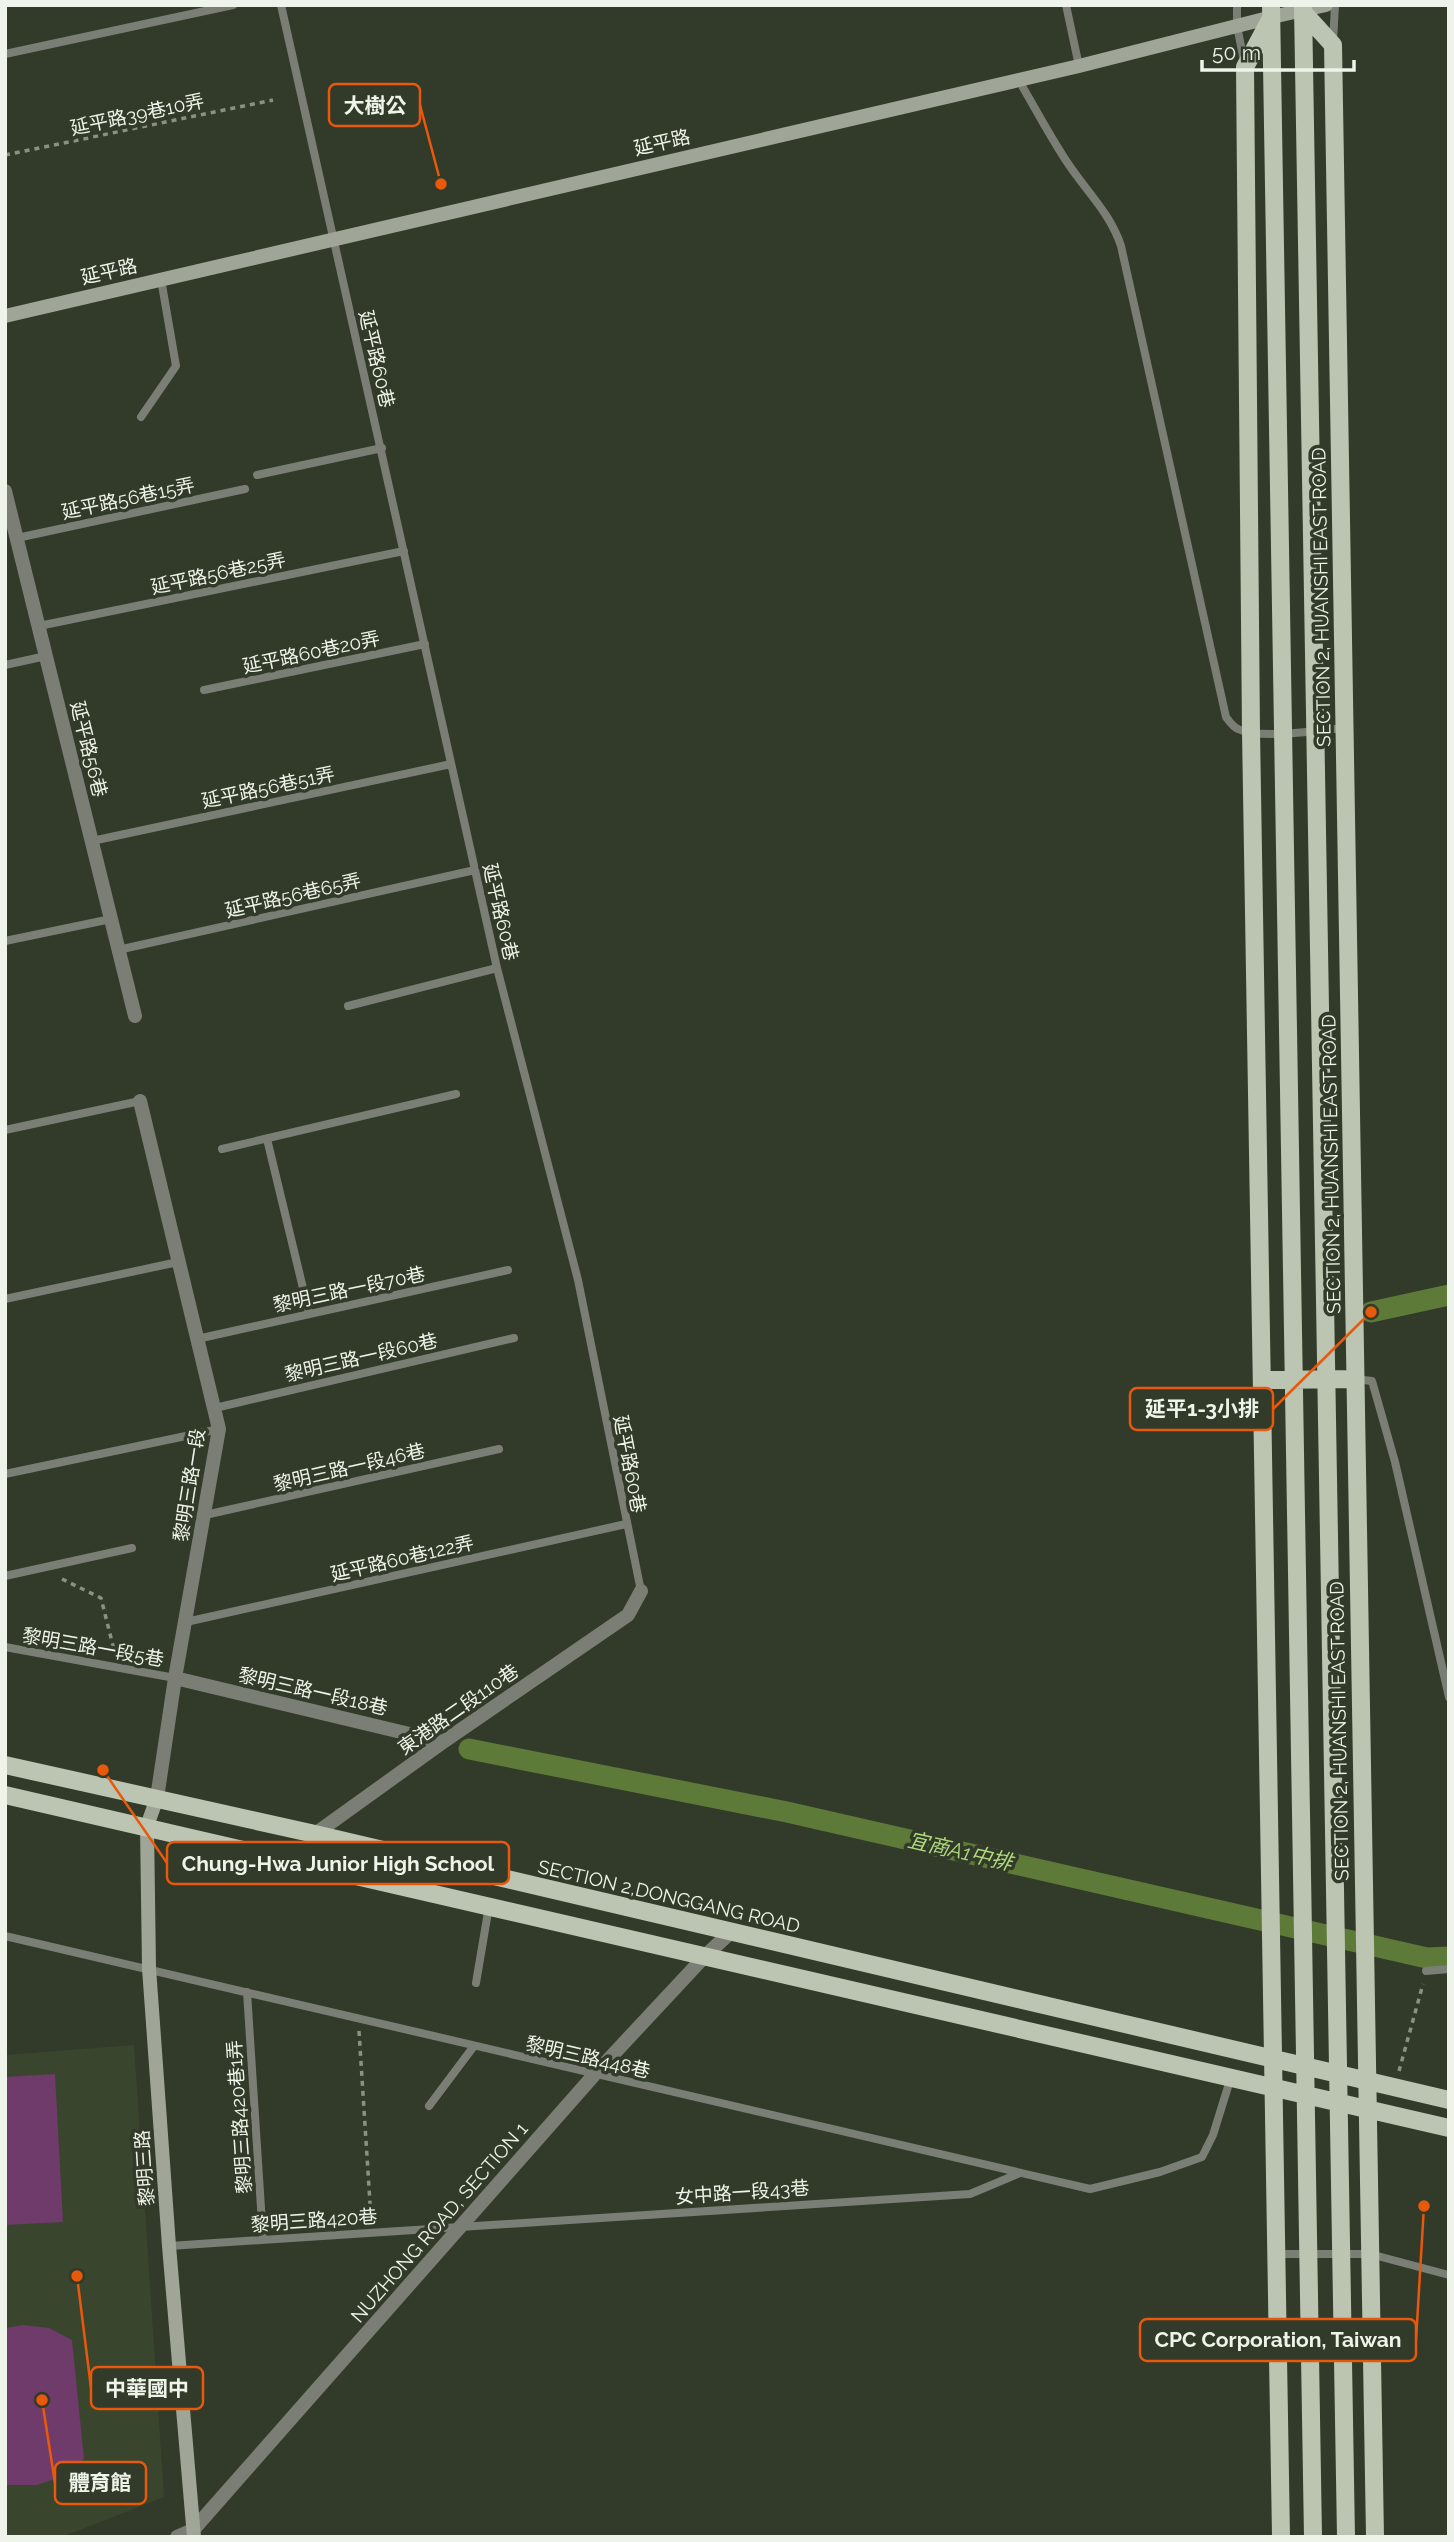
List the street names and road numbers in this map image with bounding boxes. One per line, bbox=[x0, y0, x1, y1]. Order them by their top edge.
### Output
street label: 延平路39巷10弄 bbox=[68, 89, 206, 139]
street label: 延平路 bbox=[632, 125, 692, 159]
street label: 延平路 bbox=[79, 254, 139, 288]
street label: 延平路60巷 bbox=[355, 308, 399, 410]
street label: SECTION 2, HUANSHI EAST ROAD bbox=[1307, 447, 1335, 747]
street label: 延平路56巷15弄 bbox=[60, 473, 196, 523]
street label: 延平路56巷25弄 bbox=[149, 548, 287, 598]
street label: 延平路60巷20弄 bbox=[240, 627, 382, 677]
street label: 延平路56巷 bbox=[66, 699, 112, 799]
street label: 延平路56巷51弄 bbox=[200, 762, 336, 812]
street label: 延平路60巷 bbox=[479, 861, 523, 963]
street label: 延平路56巷65弄 bbox=[223, 869, 363, 921]
street label: SECTION 2, HUANSHI EAST ROAD bbox=[1317, 1014, 1345, 1314]
street label: 黎明三路一段70巷 bbox=[271, 1262, 427, 1316]
street label: 黎明三路一段60巷 bbox=[282, 1329, 440, 1385]
street label: 延平路60巷 bbox=[610, 1413, 650, 1515]
street label: 黎明三路一段 bbox=[169, 1427, 209, 1543]
street label: 黎明三路一段46巷 bbox=[271, 1439, 427, 1495]
street label: 延平路60巷122弄 bbox=[328, 1531, 476, 1585]
street label: SECTION 2, HUANSHI EAST ROAD bbox=[1325, 1581, 1353, 1881]
street label: 黎明三路一段5巷 bbox=[20, 1624, 166, 1670]
street label: 東港路二段110巷 bbox=[394, 1659, 522, 1759]
street label: 黎明三路一段18巷 bbox=[236, 1663, 390, 1719]
street label: SECTION 2,DONGGANG ROAD bbox=[536, 1855, 802, 1937]
street label: 黎明三路448巷 bbox=[524, 2032, 652, 2082]
street label: 黎明三路420巷1弄 bbox=[223, 2039, 255, 2195]
street label: NUZHONG ROAD, SECTION 1 bbox=[346, 2117, 532, 2327]
street label: 黎明三路 bbox=[130, 2129, 158, 2207]
street label: 女中路一段43巷 bbox=[674, 2176, 810, 2208]
street label: 黎明三路420巷 bbox=[250, 2205, 378, 2235]

